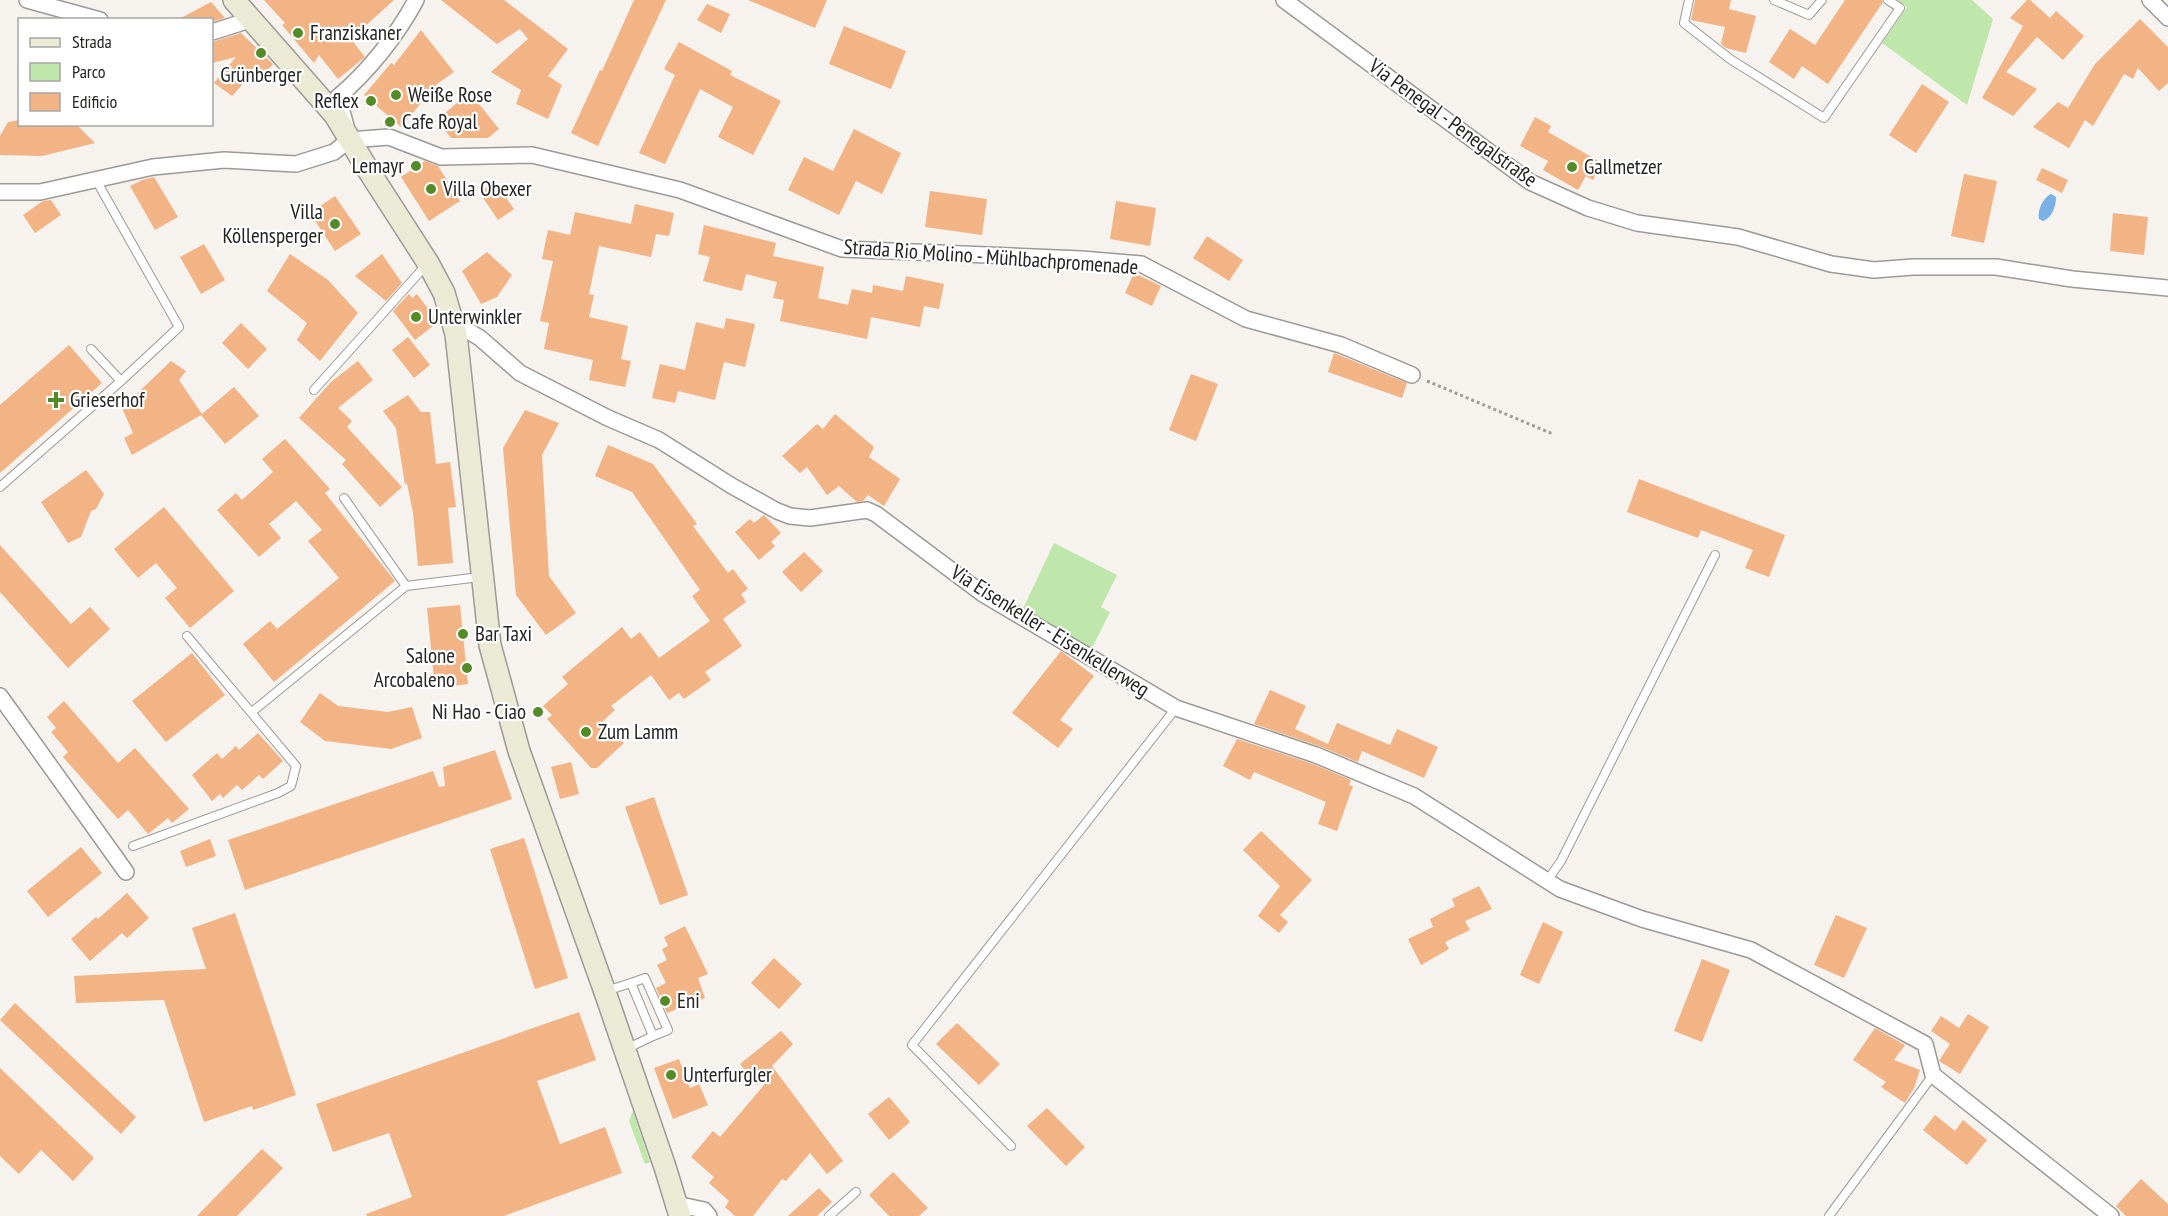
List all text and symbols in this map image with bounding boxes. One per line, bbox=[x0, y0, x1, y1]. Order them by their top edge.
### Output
legend bbox=[18, 18, 213, 126]
place label: Franziskaner bbox=[310, 19, 402, 46]
marker: Franziskaner bbox=[291, 26, 305, 40]
text: Strada bbox=[72, 30, 112, 53]
marker: Grünberger bbox=[254, 46, 268, 60]
street label: Via Penegal - Penegalstraße bbox=[1363, 52, 1543, 193]
text: Parco bbox=[72, 60, 106, 83]
place label: Grünberger bbox=[220, 61, 302, 88]
place label: Weiße Rose bbox=[408, 81, 492, 108]
place label: Reflex bbox=[314, 87, 359, 114]
marker: Weiße Rose bbox=[389, 88, 403, 102]
text: Edificio bbox=[72, 90, 118, 113]
marker: Reflex bbox=[364, 94, 378, 108]
place label: Cafe Royal bbox=[402, 108, 478, 135]
marker: Cafe Royal bbox=[383, 115, 397, 129]
place label: Lemayr bbox=[352, 152, 404, 179]
place label: Gallmetzer bbox=[1584, 153, 1663, 180]
marker: Lemayr bbox=[409, 159, 423, 173]
marker: Gallmetzer bbox=[1565, 160, 1579, 174]
place label: Villa Obexer bbox=[442, 175, 532, 202]
marker: Villa Obexer bbox=[424, 182, 438, 196]
place label: Villa Köllensperger bbox=[223, 198, 323, 249]
marker: Villa Köllensperger bbox=[328, 217, 342, 231]
street label: Strada Rio Molino - Mühlbachpromenade bbox=[843, 233, 1139, 280]
place label: Unterwinkler bbox=[428, 303, 522, 330]
marker: Unterwinkler bbox=[409, 310, 423, 324]
place label: Grieserhof bbox=[70, 386, 145, 413]
marker: Grieserhof bbox=[47, 391, 65, 409]
street label: Via Eisenkeller - Eisenkellerweg bbox=[945, 558, 1155, 703]
place label: Bar Taxi bbox=[475, 620, 532, 647]
marker: Bar Taxi bbox=[456, 627, 470, 641]
place label: Salone Arcobaleno bbox=[374, 642, 455, 693]
marker: Salone Arcobaleno bbox=[460, 661, 474, 675]
place label: Ni Hao - Ciao bbox=[432, 698, 526, 725]
marker: Ni Hao - Ciao bbox=[531, 705, 545, 719]
place label: Zum Lamm bbox=[598, 718, 678, 745]
marker: Zum Lamm bbox=[579, 725, 593, 739]
place label: Eni bbox=[677, 987, 700, 1014]
marker: Eni bbox=[658, 994, 672, 1008]
place label: Unterfurgler bbox=[683, 1061, 772, 1088]
marker: Unterfurgler bbox=[664, 1068, 678, 1082]

